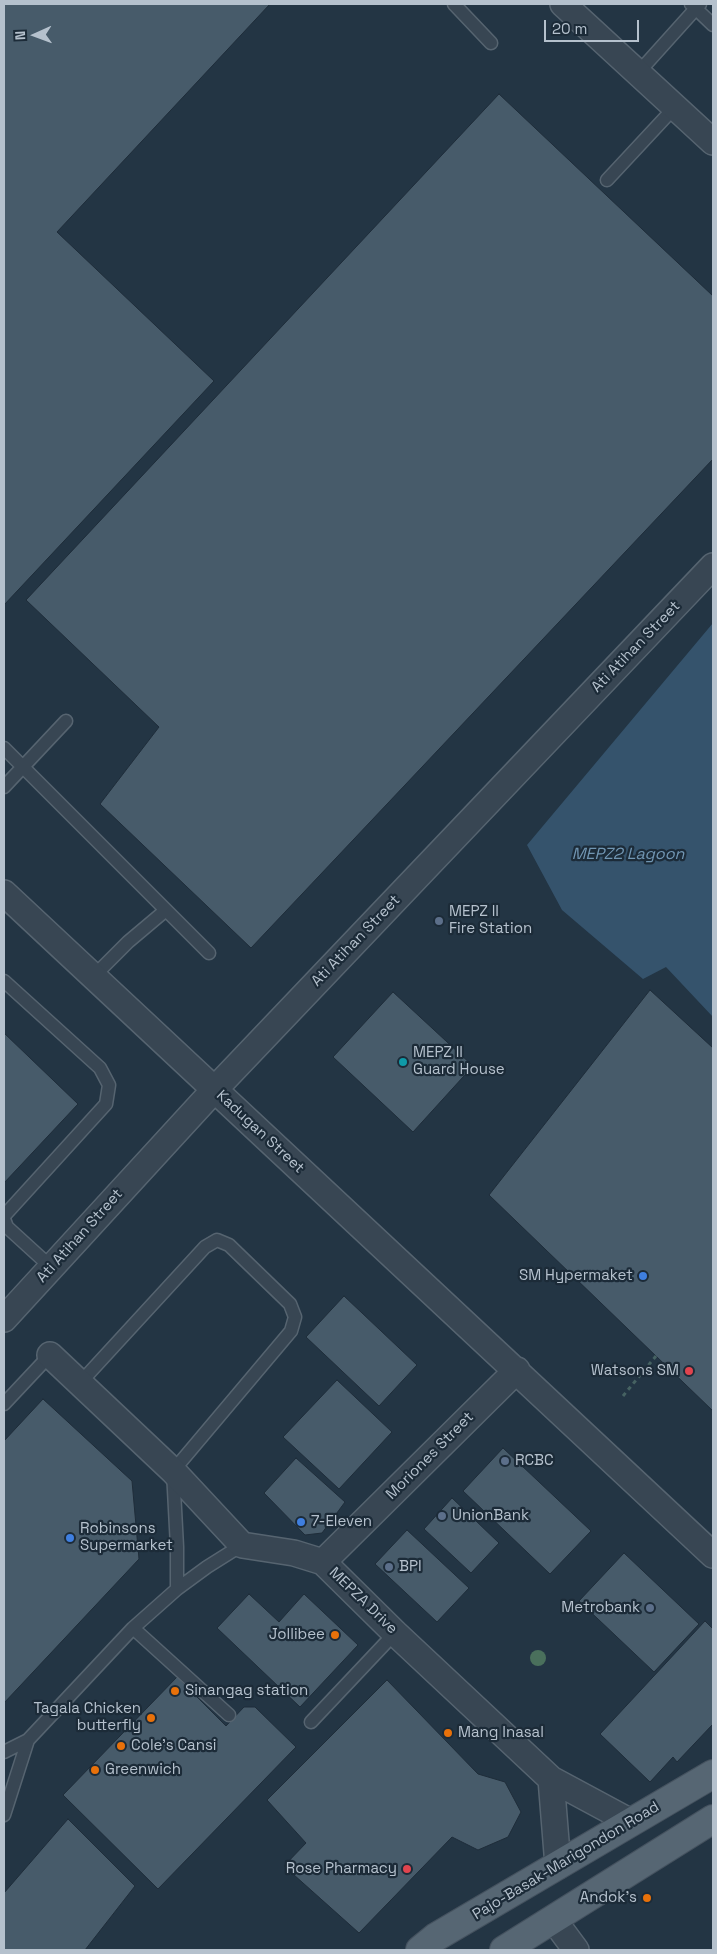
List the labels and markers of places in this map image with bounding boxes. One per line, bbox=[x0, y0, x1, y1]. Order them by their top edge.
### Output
place label: MEPZ II Fire Station bbox=[449, 903, 532, 938]
marker: MEPZ II Fire Station bbox=[433, 915, 445, 927]
place label: MEPZ II Guard House bbox=[413, 1044, 505, 1079]
marker: MEPZ II Guard House bbox=[397, 1056, 409, 1068]
place label: SM Hypermaket bbox=[519, 1267, 633, 1285]
marker: SM Hypermaket bbox=[637, 1270, 649, 1282]
place label: Watsons SM bbox=[591, 1362, 679, 1380]
marker: Watsons SM bbox=[683, 1365, 695, 1377]
place label: RCBC bbox=[515, 1452, 554, 1470]
marker: RCBC bbox=[499, 1455, 511, 1467]
place label: UnionBank bbox=[452, 1507, 529, 1525]
marker: UnionBank bbox=[436, 1510, 448, 1522]
place label: 7-Eleven bbox=[311, 1513, 372, 1531]
marker: 7-Eleven bbox=[295, 1516, 307, 1528]
place label: Robinsons Supermarket bbox=[80, 1520, 173, 1555]
marker: Robinsons Supermarket bbox=[64, 1532, 76, 1544]
place label: BPI bbox=[399, 1558, 422, 1576]
marker: BPI bbox=[383, 1561, 395, 1573]
place label: Metrobank bbox=[561, 1599, 640, 1617]
marker: Metrobank bbox=[644, 1602, 656, 1614]
place label: Jollibee bbox=[269, 1626, 325, 1644]
marker: Jollibee bbox=[329, 1629, 341, 1641]
place label: Sinangag station bbox=[185, 1682, 308, 1700]
marker: Sinangag station bbox=[169, 1685, 181, 1697]
place label: Tagala Chicken butterfly bbox=[33, 1700, 141, 1735]
marker: Tagala Chicken butterfly bbox=[145, 1712, 157, 1724]
place label: Mang Inasal bbox=[458, 1724, 544, 1742]
marker: Mang Inasal bbox=[442, 1727, 454, 1739]
place label: Cole's Cansi bbox=[131, 1737, 216, 1755]
marker: Cole's Cansi bbox=[115, 1740, 127, 1752]
place label: Greenwich bbox=[105, 1761, 181, 1779]
marker: Greenwich bbox=[89, 1764, 101, 1776]
place label: Rose Pharmacy bbox=[286, 1860, 397, 1878]
marker: Rose Pharmacy bbox=[401, 1863, 413, 1875]
place label: Andok's bbox=[580, 1889, 637, 1907]
marker: Andok's bbox=[641, 1892, 653, 1904]

